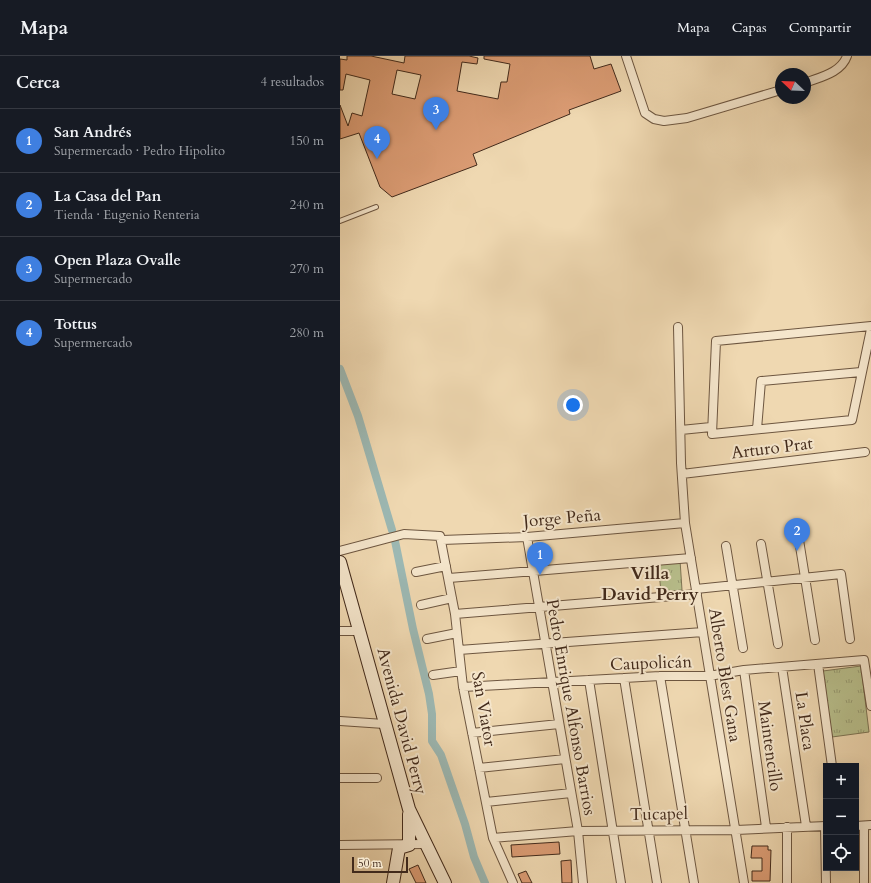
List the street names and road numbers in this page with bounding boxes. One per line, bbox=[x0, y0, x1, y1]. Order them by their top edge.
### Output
street label: Arturo Prat bbox=[730, 432, 815, 464]
street label: Jorge Peña bbox=[519, 503, 602, 533]
street label: Pedro Enrique Alfonso Barrios bbox=[541, 597, 601, 817]
street label: Alberto Blest Gana bbox=[703, 606, 747, 744]
street label: Avenida David Perry bbox=[371, 645, 433, 797]
street label: Caupolicán bbox=[610, 650, 693, 676]
street label: San Viator bbox=[466, 670, 502, 749]
street label: La Placa bbox=[790, 690, 821, 752]
street label: Maintencillo bbox=[752, 699, 788, 793]
street label: Tucapel bbox=[630, 802, 689, 826]

